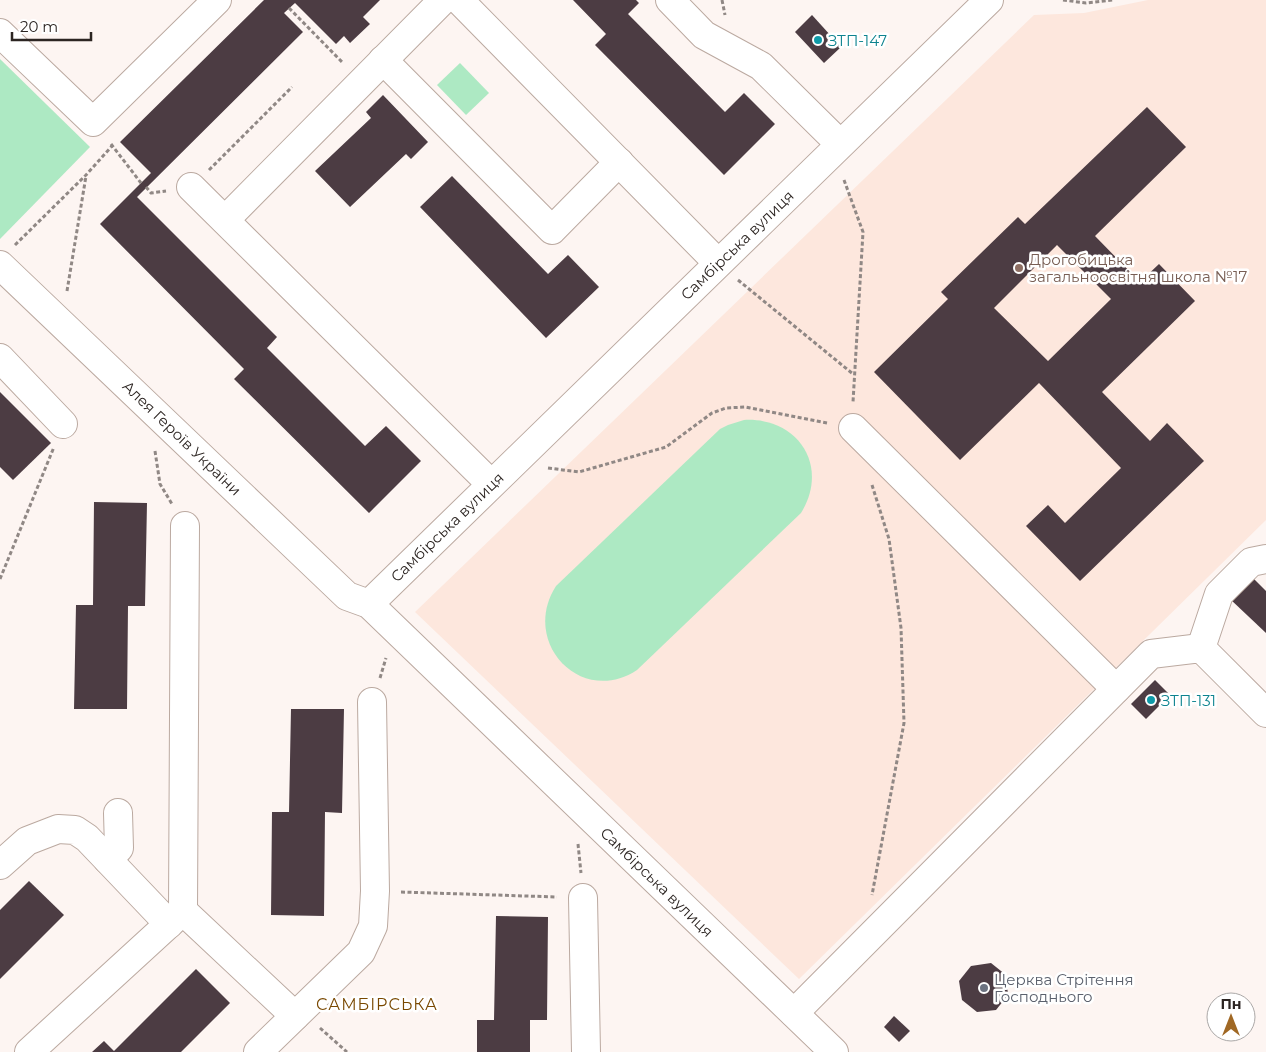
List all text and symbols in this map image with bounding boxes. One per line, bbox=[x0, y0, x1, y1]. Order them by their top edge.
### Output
scale bar bbox=[12, 10, 91, 42]
text: 20 m bbox=[20, 17, 58, 36]
place label: ЗТП-147 bbox=[828, 31, 887, 50]
marker: ЗТП-147 bbox=[812, 34, 824, 46]
street label: Самбірська вулиця bbox=[676, 186, 798, 304]
place label: Дрогобицька загальноосвітня школа №17 bbox=[1029, 250, 1248, 286]
marker: Дрогобицька загальноосвітня школа №17 bbox=[1013, 262, 1025, 274]
street label: Алея Героїв України bbox=[119, 376, 245, 500]
street label: Самбірська вулиця bbox=[386, 468, 508, 586]
place label: ЗТП-131 bbox=[1161, 691, 1216, 710]
marker: ЗТП-131 bbox=[1145, 694, 1157, 706]
street label: Самбірська вулиця bbox=[596, 823, 718, 941]
place label: Церква Стрітення Господнього bbox=[994, 970, 1134, 1006]
marker: Церква Стрітення Господнього bbox=[978, 982, 990, 994]
north arrow bbox=[1206, 992, 1256, 1042]
district label: САМБІРСЬКА bbox=[316, 995, 438, 1014]
text: Пн bbox=[1220, 995, 1242, 1013]

